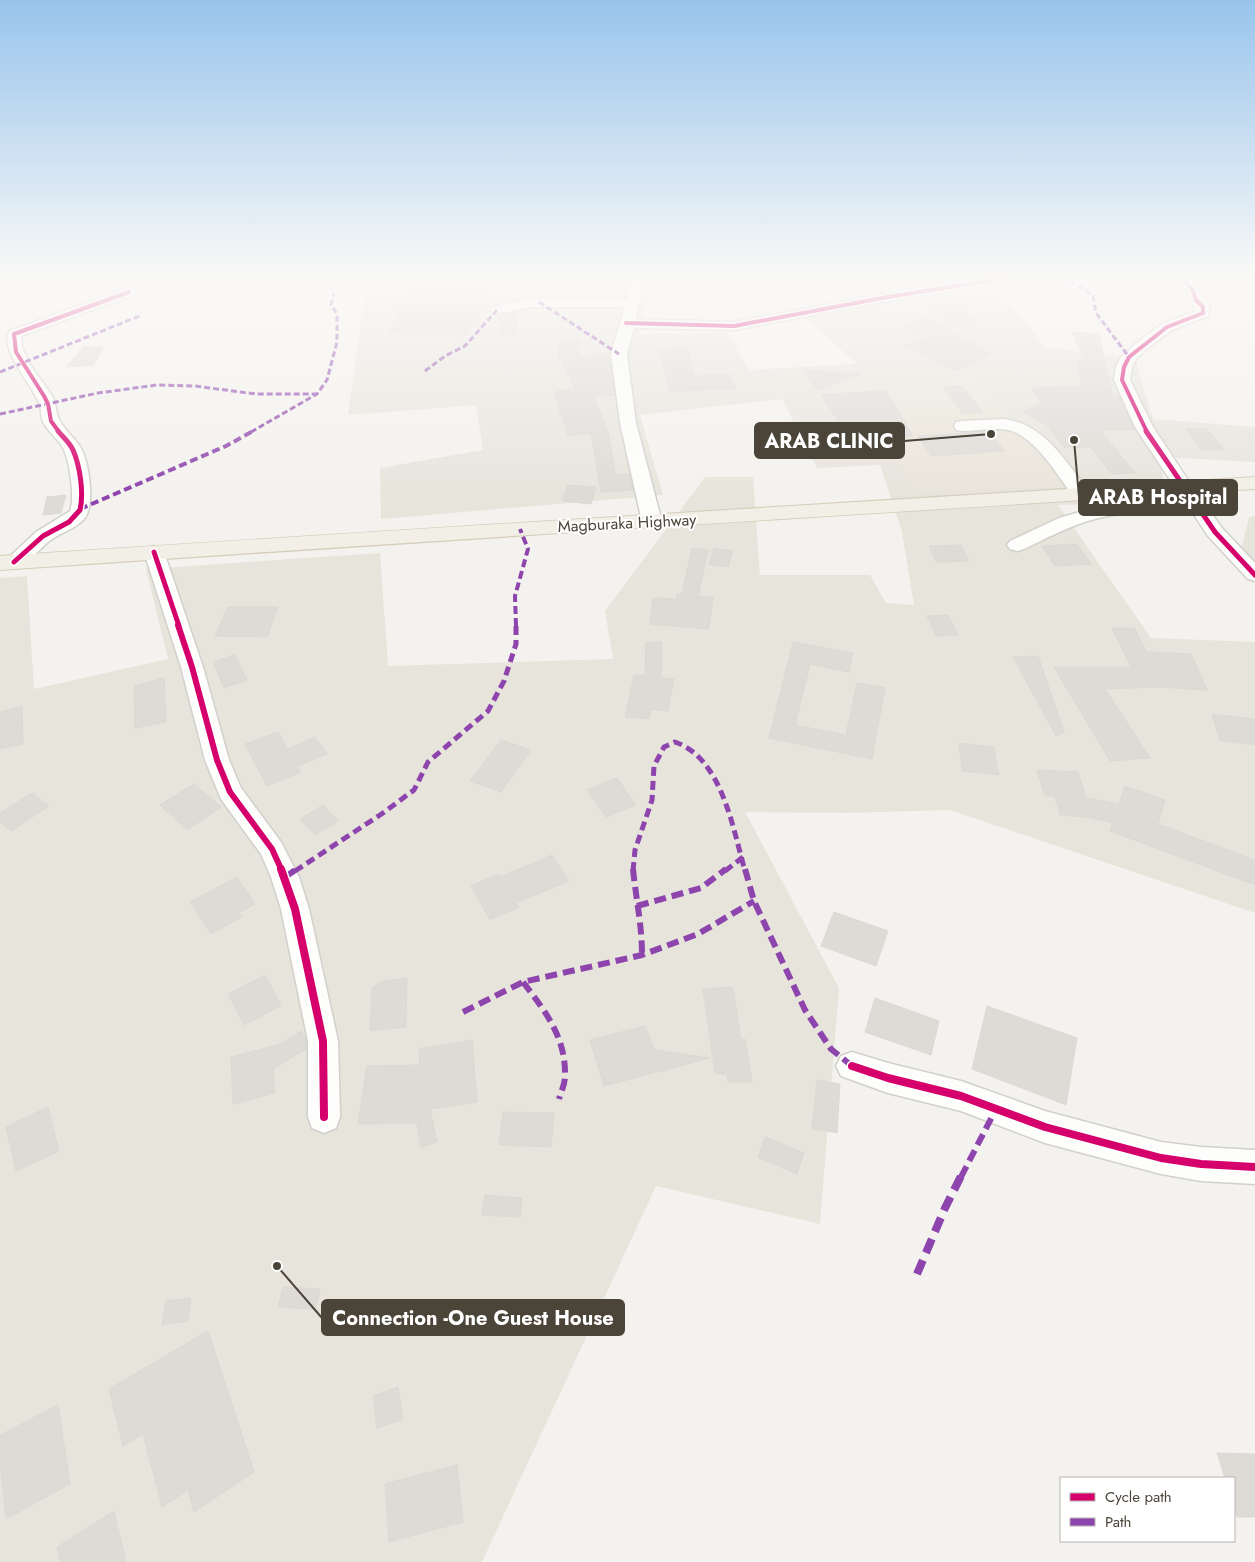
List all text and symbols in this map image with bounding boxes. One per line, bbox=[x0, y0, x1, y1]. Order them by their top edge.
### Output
callout: ARAB CLINIC bbox=[755, 423, 904, 458]
text: ARAB CLINIC bbox=[764, 427, 893, 456]
callout: ARAB Hospital bbox=[1079, 480, 1237, 515]
text: ARAB Hospital bbox=[1088, 483, 1227, 512]
street label: Magburaka Highway bbox=[557, 508, 698, 538]
callout: Connection -One Guest House bbox=[322, 1300, 624, 1335]
text: Connection -One Guest House bbox=[332, 1304, 614, 1333]
legend bbox=[1060, 1477, 1235, 1542]
text: Cycle path bbox=[1105, 1486, 1172, 1508]
text: Path bbox=[1105, 1511, 1131, 1533]

